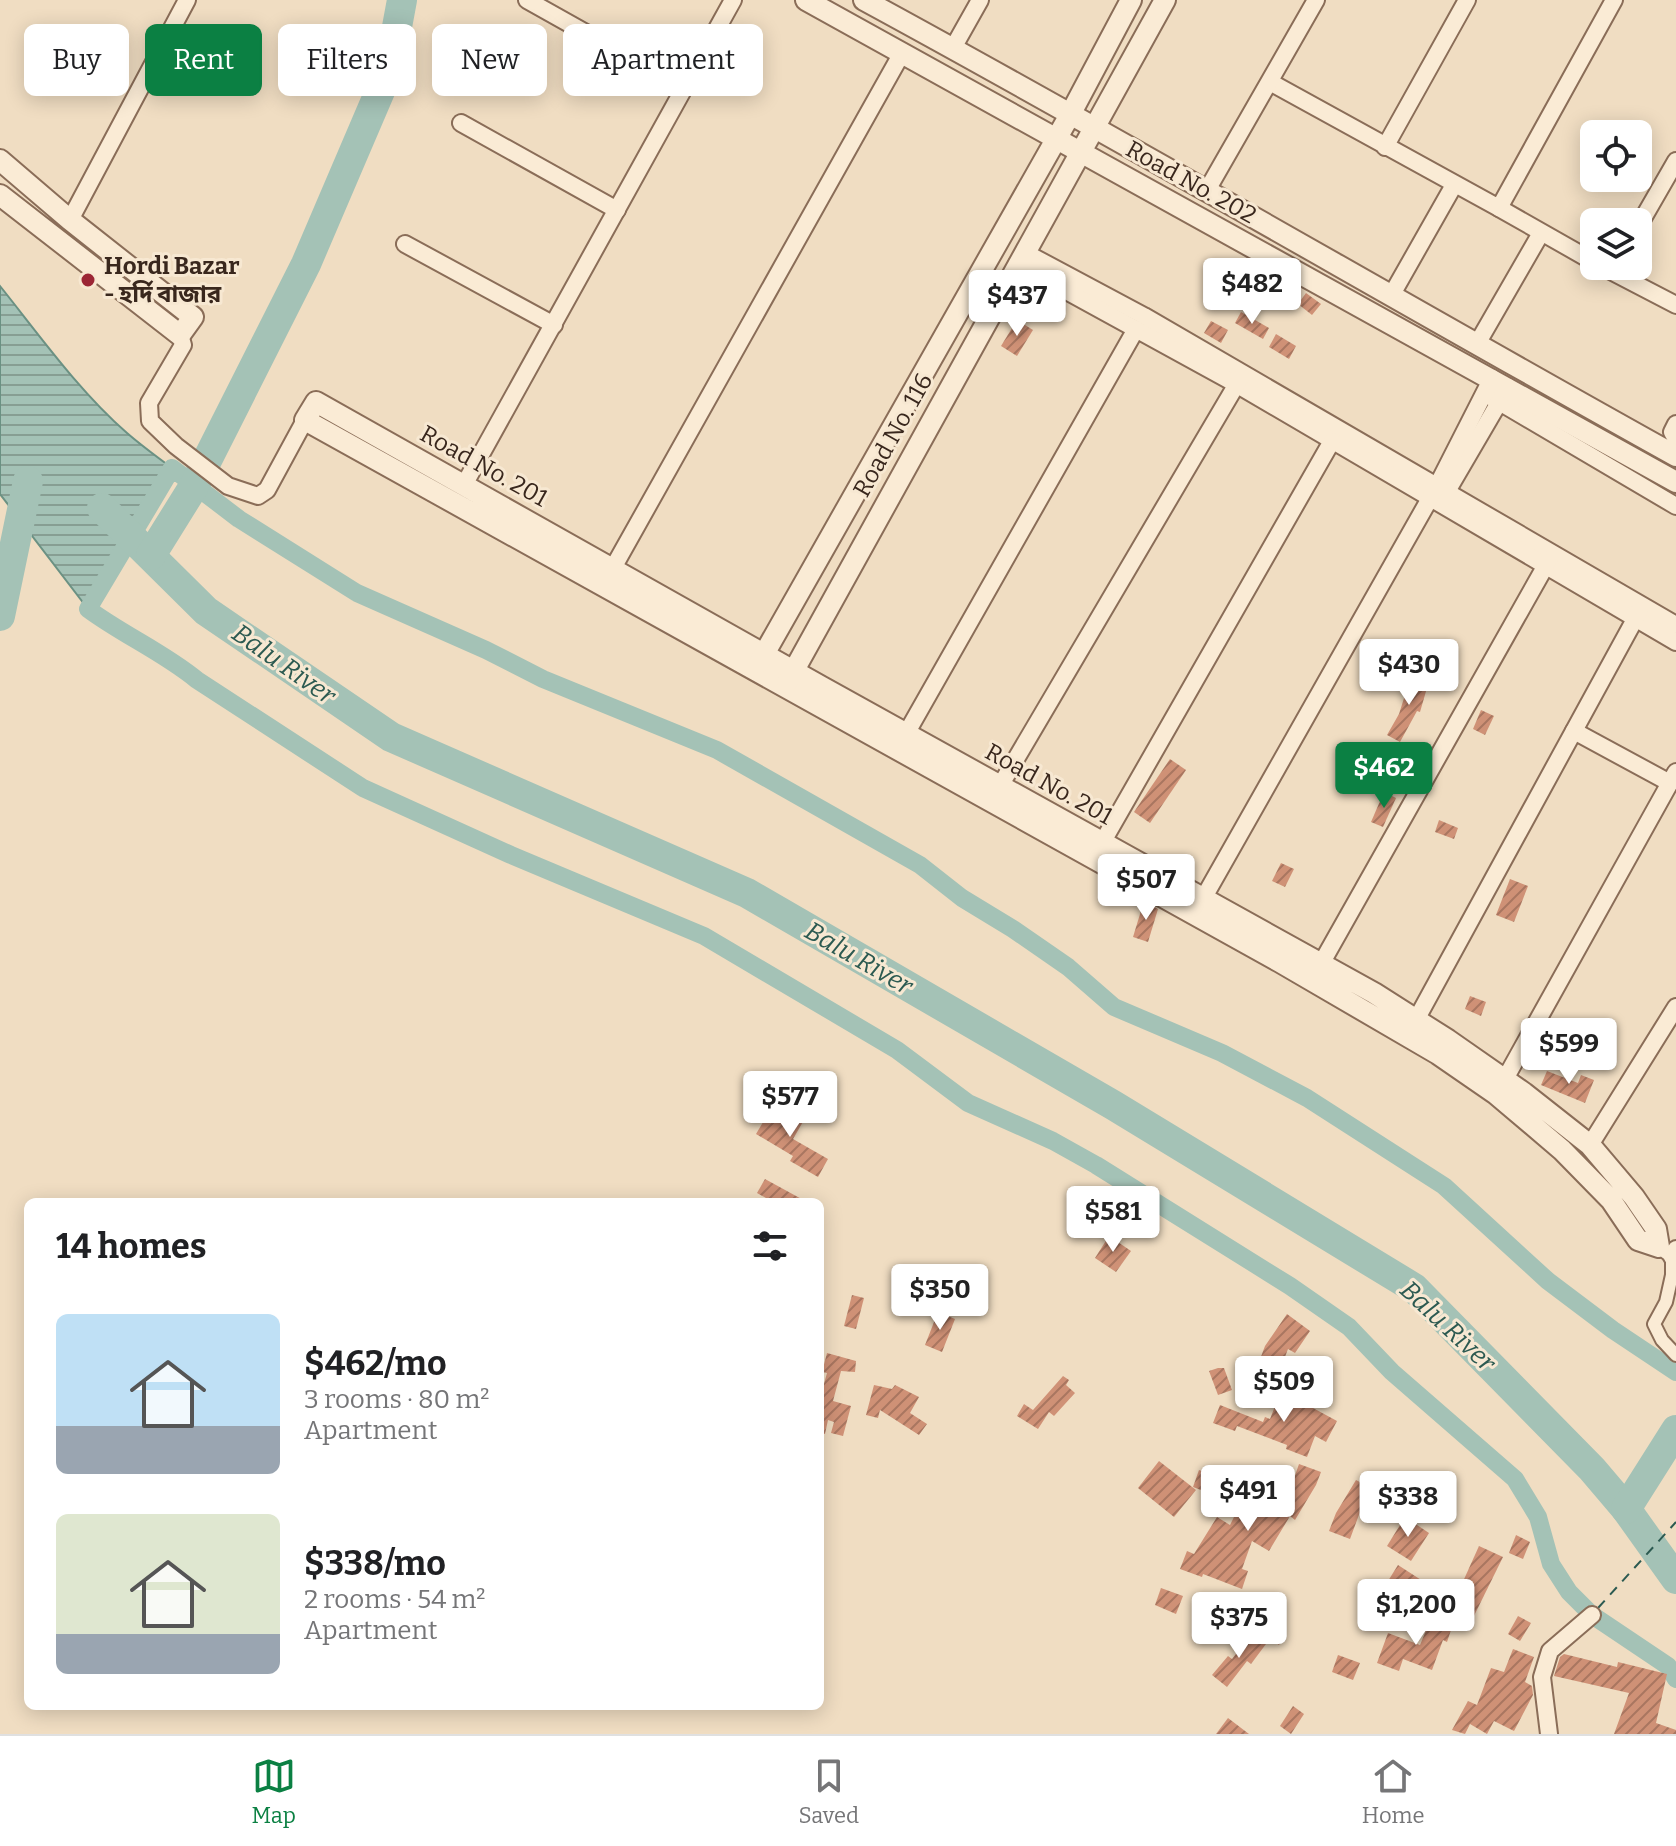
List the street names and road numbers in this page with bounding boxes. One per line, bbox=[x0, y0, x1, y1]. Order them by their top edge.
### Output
street label: Road No. 202 bbox=[1121, 135, 1261, 229]
street label: Road No. 116 bbox=[848, 368, 938, 502]
street label: Road No. 201 bbox=[415, 420, 553, 513]
street label: Road No. 201 bbox=[980, 738, 1118, 831]

